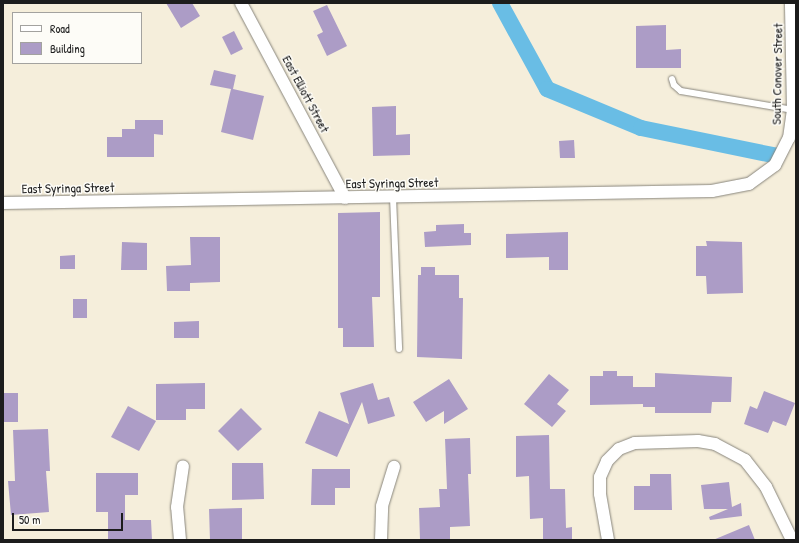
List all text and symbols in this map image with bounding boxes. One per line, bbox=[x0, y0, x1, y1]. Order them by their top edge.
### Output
legend bbox=[12, 12, 142, 64]
text: Road bbox=[50, 20, 70, 37]
street label: South Conover Street bbox=[768, 23, 786, 125]
text: Building bbox=[50, 40, 85, 57]
street label: East Elliott Street bbox=[279, 53, 333, 135]
street label: East Syringa Street bbox=[346, 174, 438, 192]
street label: East Syringa Street bbox=[22, 179, 114, 197]
scale bar bbox=[14, 505, 125, 531]
text: 50 m bbox=[19, 511, 40, 528]

